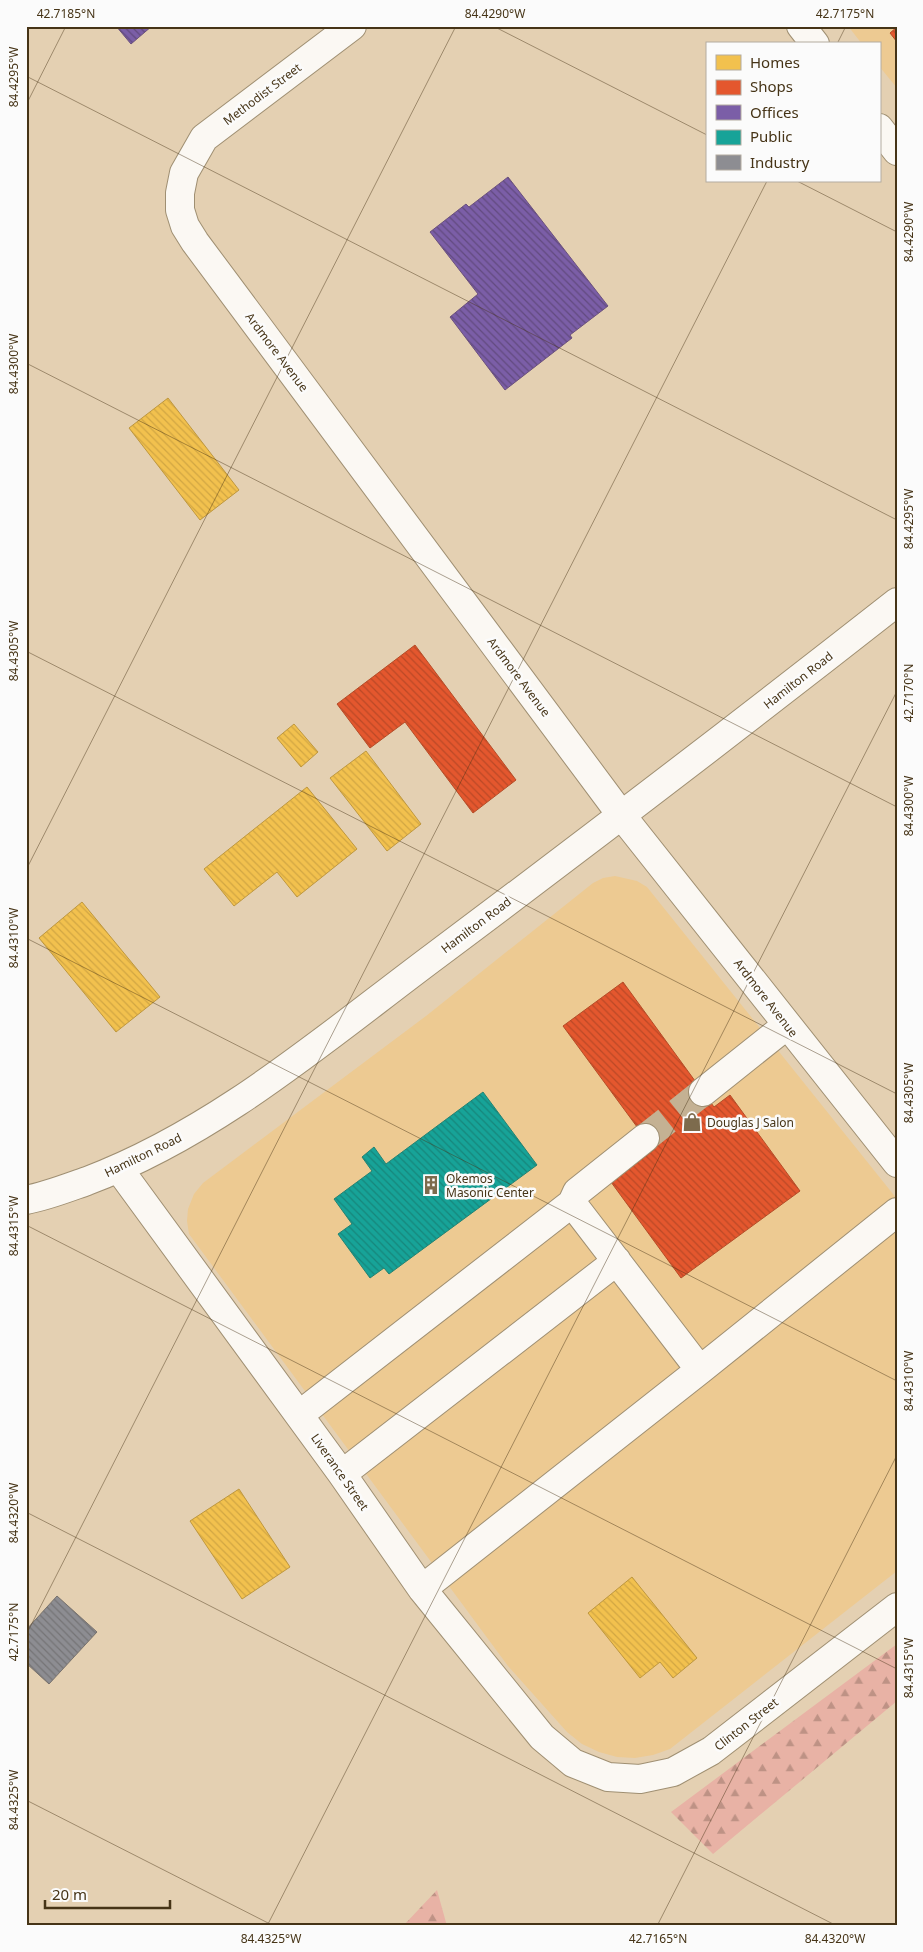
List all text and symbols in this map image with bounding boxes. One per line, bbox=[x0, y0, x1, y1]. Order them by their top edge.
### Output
text: 42.7185°N bbox=[37, 5, 95, 22]
text: 84.4290°W bbox=[465, 5, 525, 22]
text: 42.7175°N bbox=[816, 5, 874, 22]
legend bbox=[706, 42, 880, 182]
text: 84.4295°W bbox=[5, 47, 22, 107]
text: Homes bbox=[750, 52, 800, 72]
street label: Methodist Street bbox=[219, 59, 305, 129]
text: Shops bbox=[750, 76, 793, 96]
text: Offices bbox=[750, 102, 799, 122]
text: Public bbox=[750, 126, 793, 146]
text: Industry bbox=[750, 152, 810, 172]
text: 84.4290°W bbox=[900, 202, 917, 262]
street label: Ardmore Avenue bbox=[242, 309, 313, 395]
text: 84.4300°W bbox=[5, 334, 22, 394]
text: 84.4295°W bbox=[900, 489, 917, 549]
text: 84.4305°W bbox=[5, 621, 22, 681]
street label: Ardmore Avenue bbox=[484, 634, 555, 720]
street label: Hamilton Road bbox=[760, 647, 836, 713]
text: 42.7170°N bbox=[900, 664, 917, 722]
text: 84.4300°W bbox=[900, 776, 917, 836]
street label: Hamilton Road bbox=[437, 893, 515, 957]
text: 84.4310°W bbox=[5, 908, 22, 968]
street label: Ardmore Avenue bbox=[730, 955, 802, 1041]
text: 84.4305°W bbox=[900, 1063, 917, 1123]
shop icon: Douglas J Salon bbox=[681, 1111, 703, 1133]
place label: Douglas J Salon bbox=[707, 1114, 794, 1131]
street label: Hamilton Road bbox=[102, 1129, 184, 1181]
place label: Okemos Masonic Center bbox=[446, 1170, 534, 1201]
building icon: Okemos Masonic Center bbox=[420, 1174, 442, 1196]
text: 84.4315°W bbox=[5, 1196, 22, 1256]
text: 84.4310°W bbox=[900, 1351, 917, 1411]
street label: Liverance Street bbox=[307, 1430, 373, 1514]
text: 84.4320°W bbox=[5, 1483, 22, 1543]
text: 42.7175°N bbox=[5, 1603, 22, 1661]
text: 84.4315°W bbox=[900, 1638, 917, 1698]
street label: Clinton Street bbox=[710, 1693, 782, 1754]
text: 84.4325°W bbox=[5, 1770, 22, 1830]
scale bar bbox=[45, 1877, 170, 1909]
text: 20 m bbox=[52, 1884, 87, 1904]
text: 84.4325°W bbox=[241, 1930, 301, 1947]
text: 42.7165°N bbox=[629, 1930, 687, 1947]
text: 84.4320°W bbox=[805, 1930, 865, 1947]

